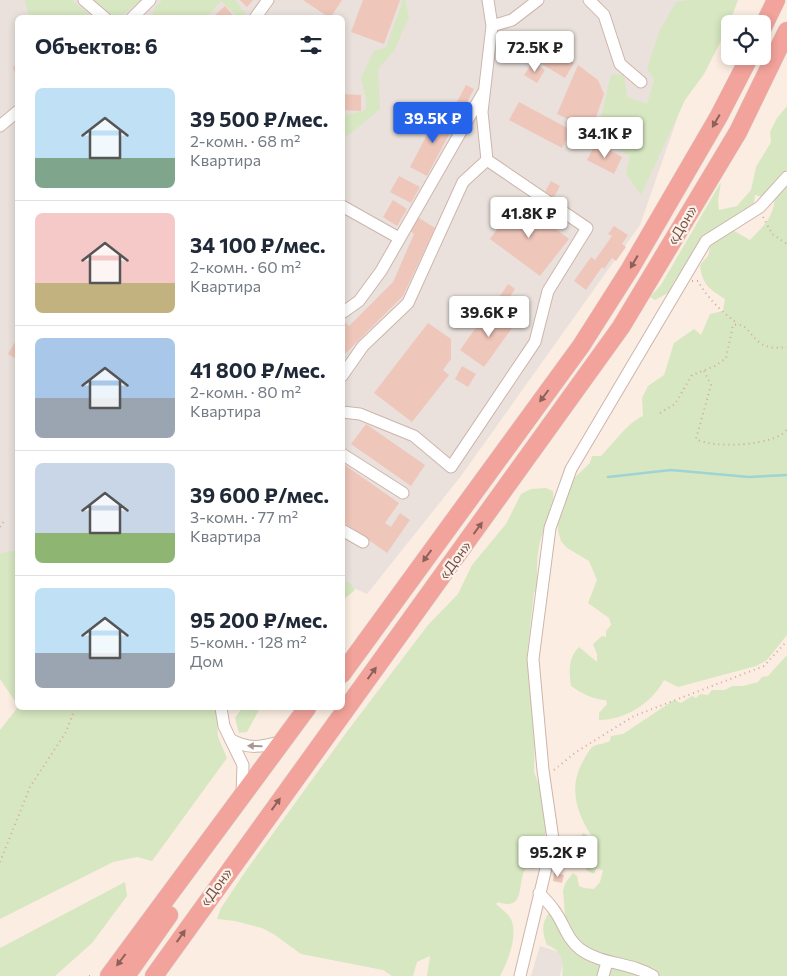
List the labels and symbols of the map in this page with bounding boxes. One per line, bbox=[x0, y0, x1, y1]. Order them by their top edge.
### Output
pin: 72.5K ₽ bbox=[489, 30, 581, 73]
pin: 39.5K ₽ bbox=[387, 102, 479, 144]
one-way arrow bbox=[711, 115, 720, 128]
pin: 34.1K ₽ bbox=[559, 116, 651, 159]
pin: 41.8K ₽ bbox=[483, 196, 575, 239]
street label: «Дон» bbox=[663, 202, 700, 248]
one-way arrow bbox=[629, 255, 638, 268]
pin: 39.6K ₽ bbox=[443, 296, 535, 338]
one-way arrow bbox=[539, 390, 549, 403]
one-way arrow bbox=[473, 521, 483, 534]
street label: «Дон» bbox=[435, 537, 474, 582]
one-way arrow bbox=[422, 549, 432, 563]
one-way arrow bbox=[367, 666, 377, 680]
one-way arrow bbox=[246, 742, 262, 750]
one-way arrow bbox=[271, 797, 281, 811]
pin: 95.2K ₽ bbox=[512, 836, 604, 878]
street label: «Дон» bbox=[196, 864, 235, 909]
one-way arrow bbox=[176, 929, 186, 943]
one-way arrow bbox=[116, 953, 126, 967]

